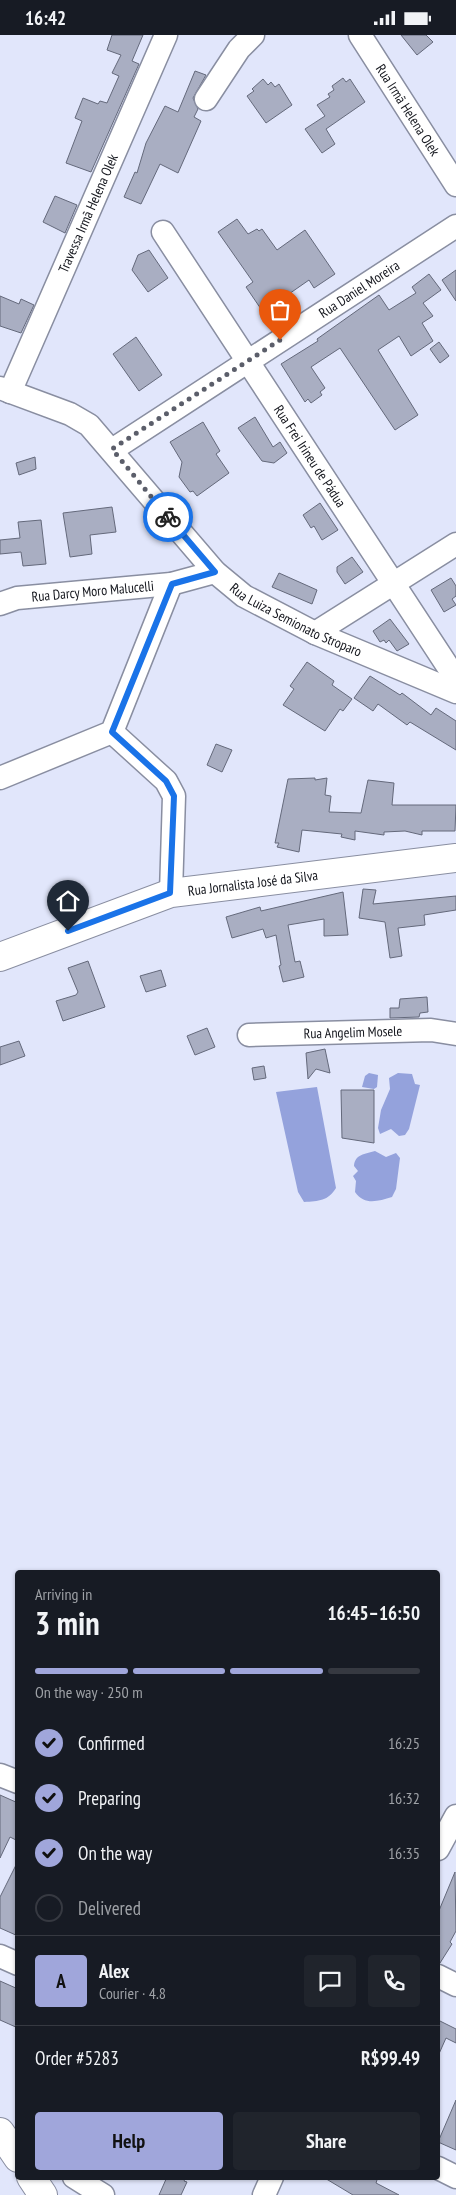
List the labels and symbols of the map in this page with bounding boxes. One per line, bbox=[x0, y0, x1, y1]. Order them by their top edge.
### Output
street label: Rua Irmã Helena Olek bbox=[372, 61, 444, 160]
street label: Travessa Irmã Helena Olek bbox=[54, 151, 122, 276]
street label: Rua Daniel Moreira bbox=[315, 256, 403, 322]
pin bbox=[259, 289, 301, 340]
street label: Rua Frei Irineu de Pádua bbox=[270, 402, 350, 511]
courier bbox=[143, 492, 193, 542]
street label: Rua Darcy Moro Malucelli bbox=[31, 577, 155, 606]
street label: Rua Luiza Semionato Stroparo bbox=[226, 579, 365, 661]
street label: Rua Jornalista José da Silva bbox=[187, 866, 319, 900]
pin bbox=[47, 880, 89, 931]
street label: Rua Angelim Mosele bbox=[303, 1022, 403, 1042]

